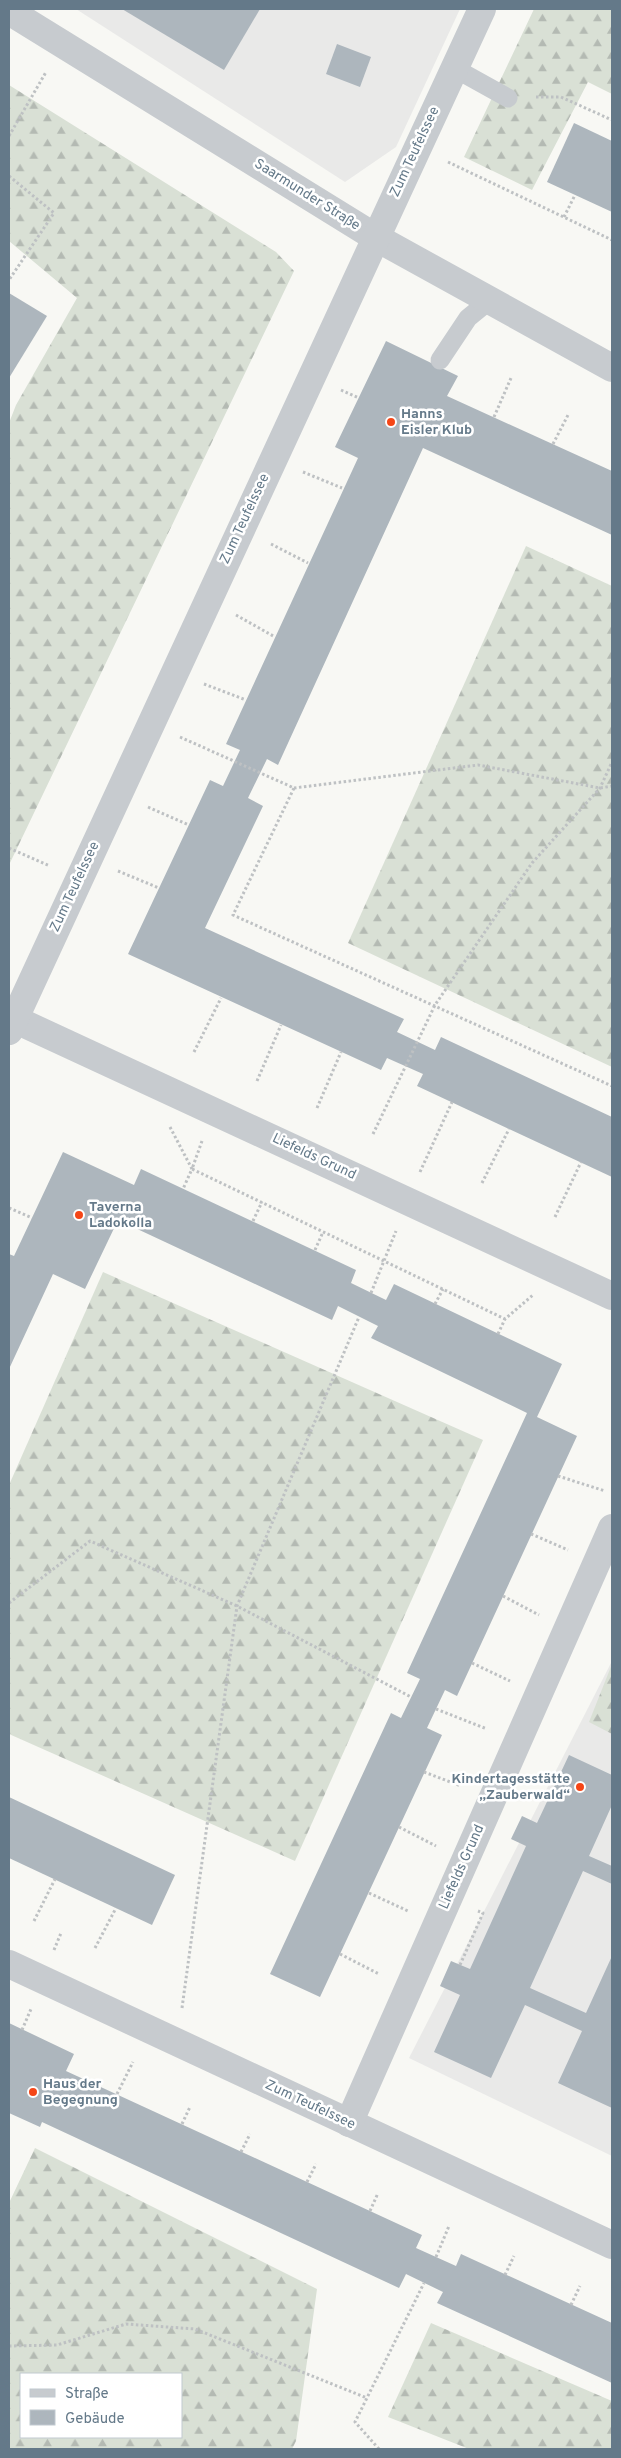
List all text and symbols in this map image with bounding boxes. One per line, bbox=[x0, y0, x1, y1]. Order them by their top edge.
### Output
street label: Zum Teufelssee bbox=[387, 104, 443, 200]
street label: Saarmunder Straße bbox=[251, 156, 363, 234]
place label: Hanns Eisler Klub bbox=[401, 406, 472, 439]
marker: Hanns Eisler Klub bbox=[385, 416, 397, 428]
street label: Zum Teufelssee bbox=[217, 471, 273, 567]
street label: Zum Teufelssee bbox=[47, 839, 103, 935]
street label: Liefelds Grund bbox=[269, 1130, 359, 1184]
place label: Taverna Ladokolla bbox=[89, 1199, 152, 1232]
marker: Taverna Ladokolla bbox=[73, 1209, 85, 1221]
place label: Kindertagesstätte „Zauberwald“ bbox=[451, 1771, 570, 1804]
marker: Kindertagesstätte „Zauberwald“ bbox=[574, 1781, 586, 1793]
street label: Liefelds Grund bbox=[436, 1822, 488, 1912]
place label: Haus der Begegnung bbox=[43, 2076, 118, 2109]
street label: Zum Teufelssee bbox=[262, 2077, 358, 2133]
marker: Haus der Begegnung bbox=[27, 2086, 39, 2098]
legend bbox=[20, 2373, 182, 2438]
text: Straße bbox=[65, 2385, 109, 2404]
text: Gebäude bbox=[65, 2410, 125, 2429]

